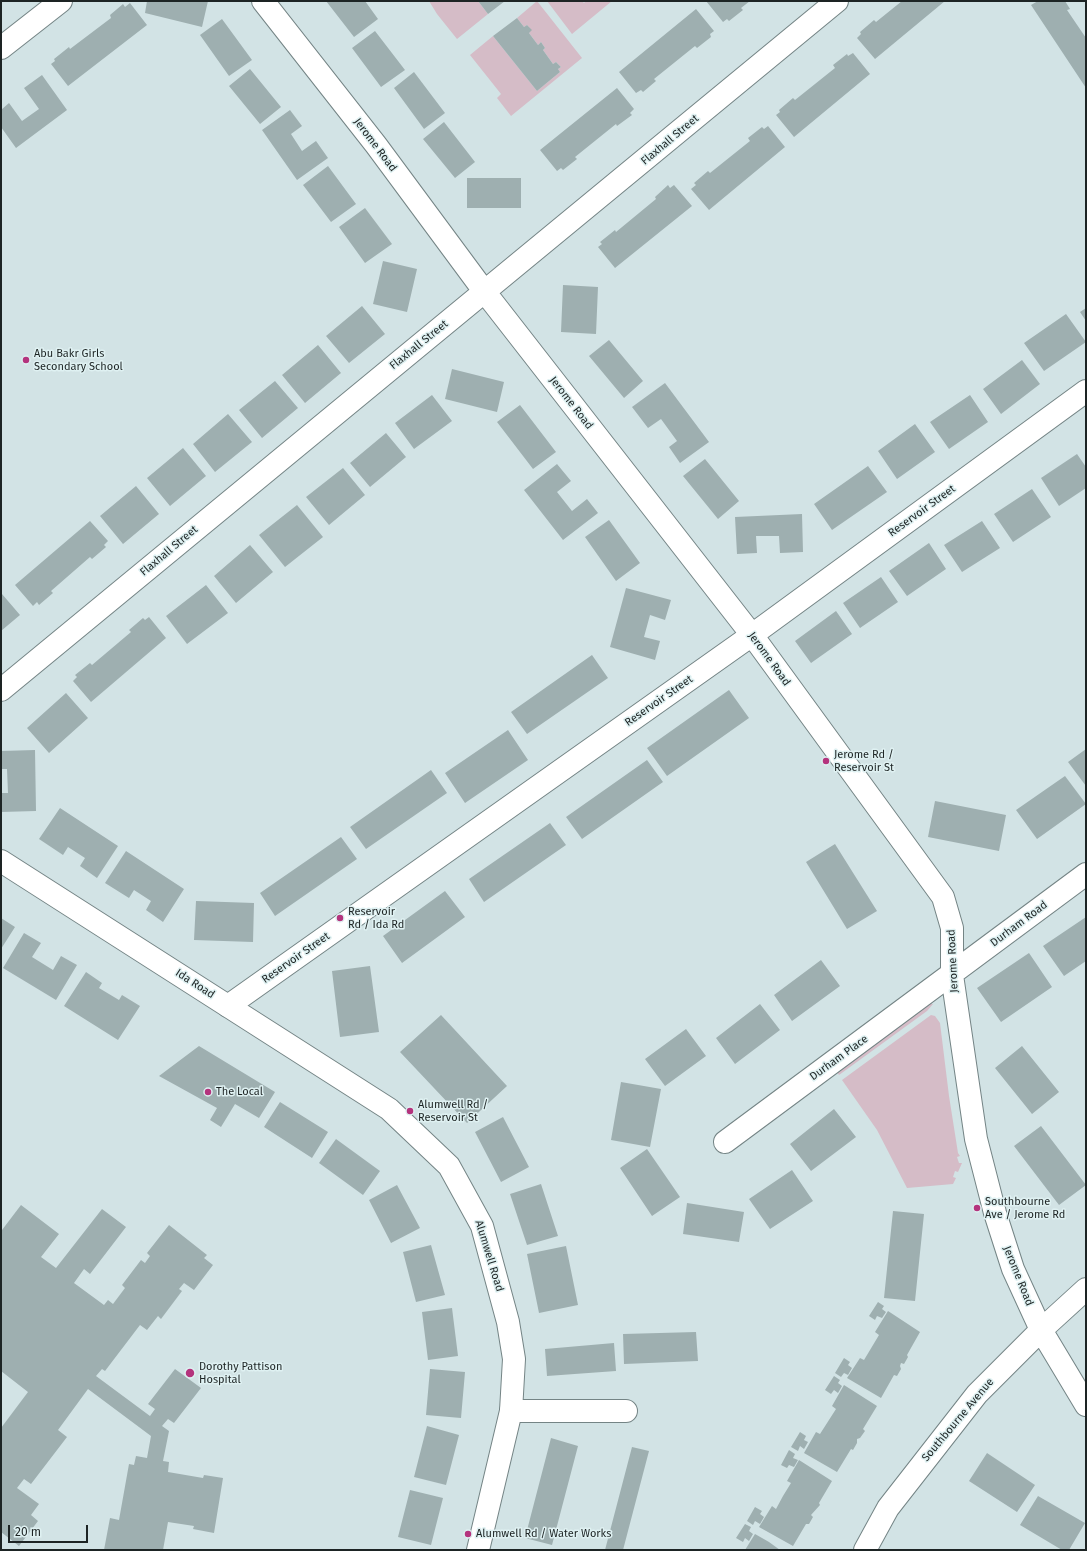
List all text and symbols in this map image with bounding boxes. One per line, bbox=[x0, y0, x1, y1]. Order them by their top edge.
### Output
street label: Flaxhall Street bbox=[638, 112, 702, 168]
street label: Jerome Road bbox=[351, 116, 399, 174]
street label: Flaxhall Street bbox=[387, 317, 451, 373]
place label: Abu Bakr Girls Secondary School bbox=[34, 347, 123, 373]
marker: Abu Bakr Girls Secondary School bbox=[21, 355, 31, 365]
street label: Jerome Road bbox=[546, 374, 596, 432]
street label: Reservoir Street bbox=[886, 482, 958, 540]
street label: Flaxhall Street bbox=[137, 523, 201, 579]
street label: Jerome Road bbox=[745, 629, 793, 689]
street label: Reservoir Street bbox=[623, 673, 695, 729]
place label: Jerome Rd / Reservoir St bbox=[834, 748, 894, 774]
marker: Jerome Rd / Reservoir St bbox=[821, 756, 831, 766]
street label: Durham Road bbox=[988, 898, 1050, 950]
place label: Reservoir Rd / Ida Rd bbox=[348, 905, 404, 931]
marker: Reservoir Rd / Ida Rd bbox=[335, 913, 345, 923]
street label: Jerome Road bbox=[945, 929, 961, 993]
street label: Reservoir Street bbox=[260, 930, 332, 986]
street label: Ida Road bbox=[173, 966, 217, 1002]
street label: Durham Place bbox=[807, 1032, 871, 1084]
place label: The Local bbox=[216, 1085, 263, 1099]
marker: The Local bbox=[203, 1087, 213, 1097]
place label: Alumwell Rd / Reservoir St bbox=[418, 1098, 488, 1124]
marker: Alumwell Rd / Reservoir St bbox=[405, 1106, 415, 1116]
place label: Southbourne Ave / Jerome Rd bbox=[985, 1195, 1065, 1221]
marker: Southbourne Ave / Jerome Rd bbox=[972, 1203, 982, 1213]
street label: Alumwell Road bbox=[472, 1219, 506, 1293]
street label: Jerome Road bbox=[1000, 1244, 1036, 1308]
place label: Dorothy Pattison Hospital bbox=[199, 1360, 282, 1386]
marker: Dorothy Pattison Hospital bbox=[184, 1367, 196, 1379]
street label: Southbourne Avenue bbox=[919, 1376, 997, 1464]
scale bar bbox=[10, 1517, 90, 1543]
text: 20 m bbox=[15, 1525, 41, 1539]
place label: Alumwell Rd / Water Works bbox=[476, 1527, 611, 1541]
marker: Alumwell Rd / Water Works bbox=[463, 1529, 473, 1539]

